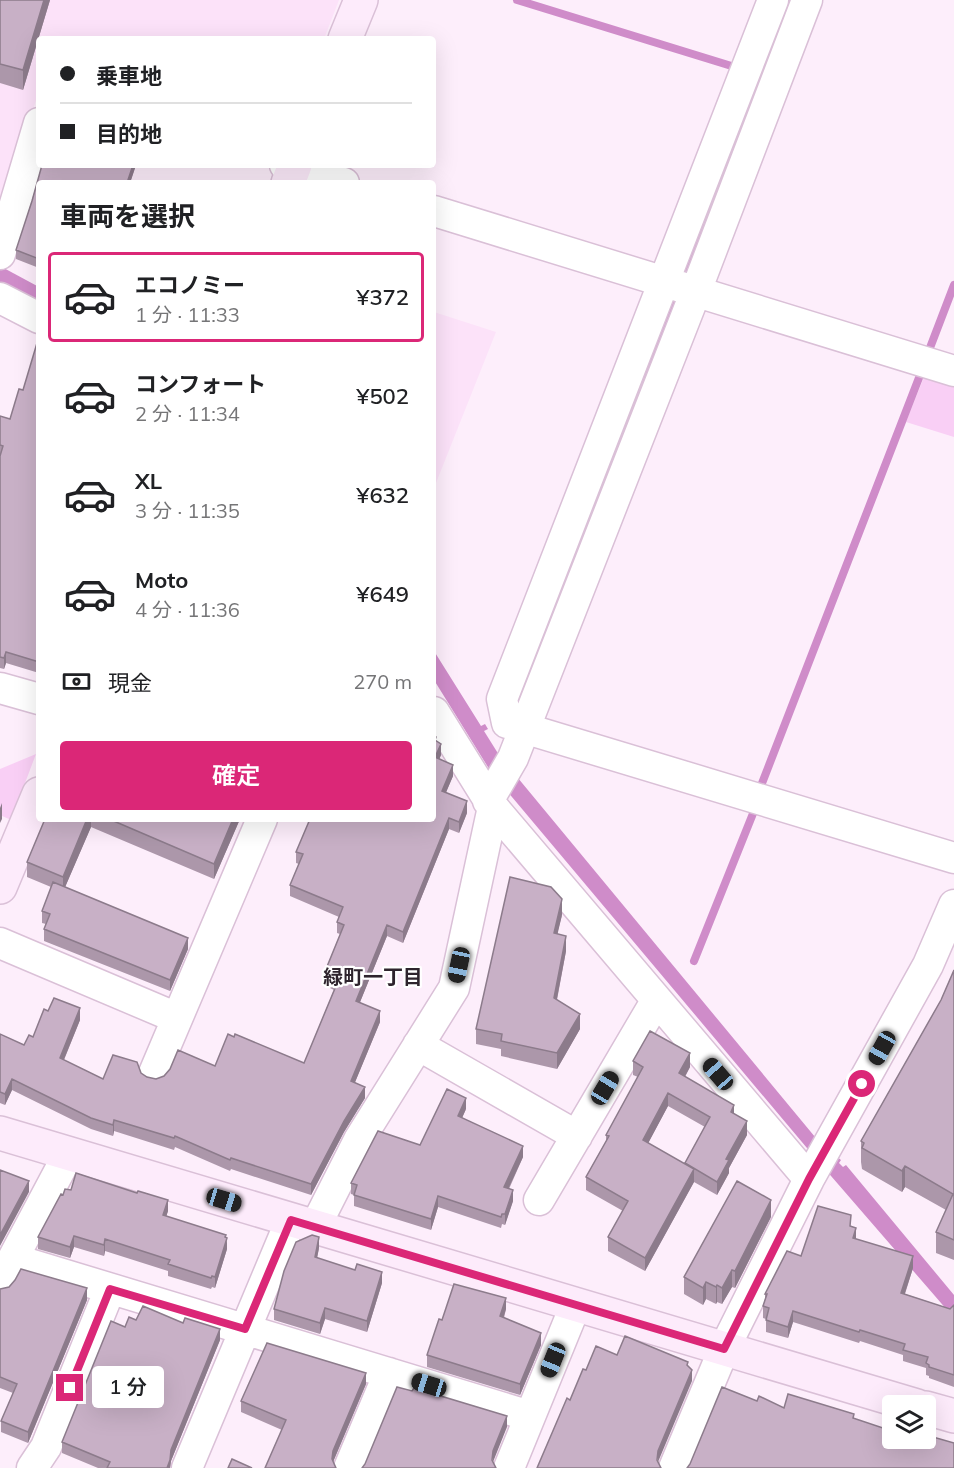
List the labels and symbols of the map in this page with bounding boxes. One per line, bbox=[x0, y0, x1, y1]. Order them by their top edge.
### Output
car bbox=[446, 946, 472, 984]
district label: 緑町一丁目 bbox=[323, 964, 423, 989]
car bbox=[865, 1028, 899, 1068]
car bbox=[699, 1055, 737, 1093]
car bbox=[588, 1068, 622, 1108]
route start bbox=[848, 1070, 875, 1097]
car bbox=[204, 1186, 244, 1214]
car bbox=[538, 1340, 568, 1380]
callout: 1 分 bbox=[91, 1367, 163, 1409]
car bbox=[409, 1371, 449, 1399]
route end bbox=[56, 1374, 83, 1401]

